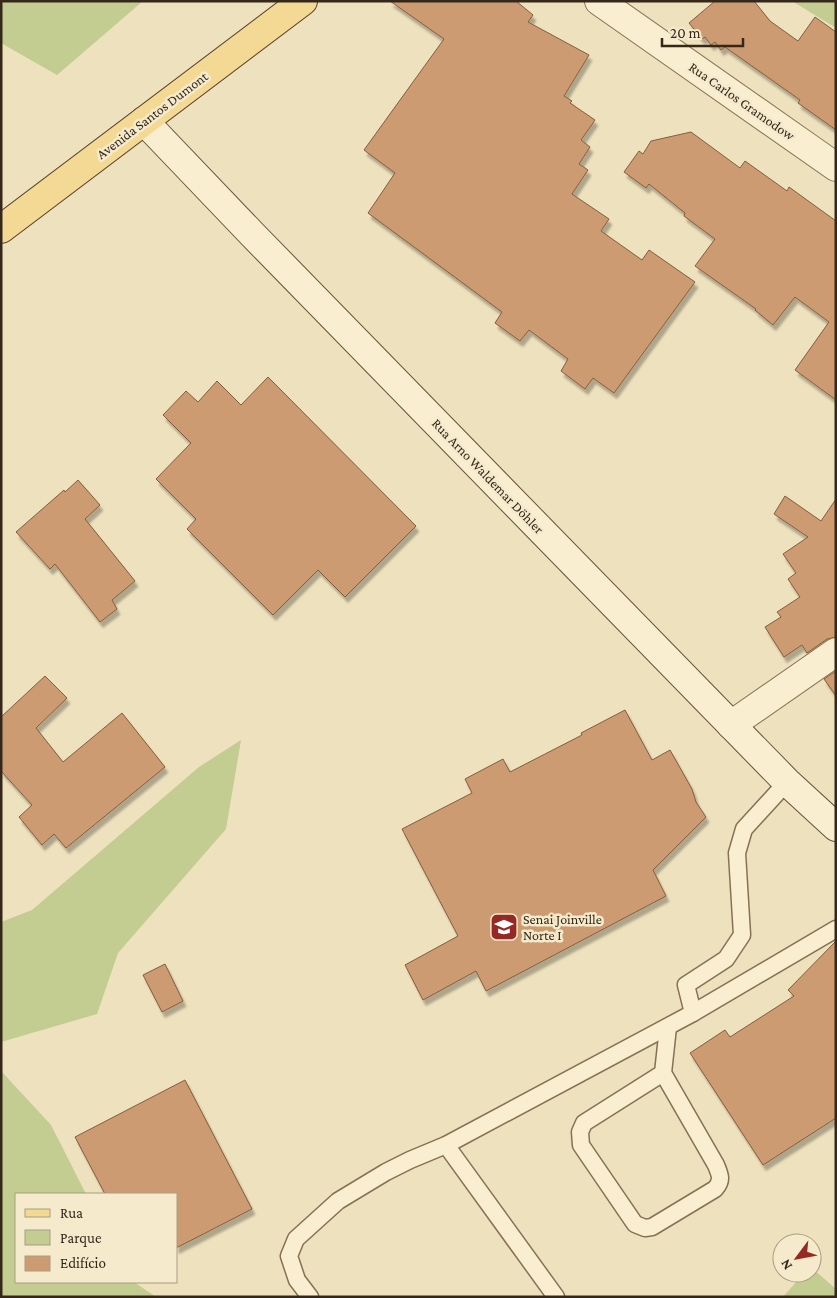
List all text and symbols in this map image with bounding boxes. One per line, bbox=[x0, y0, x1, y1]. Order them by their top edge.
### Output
scale bar bbox=[662, 15, 743, 47]
text: 20 m bbox=[670, 25, 701, 41]
street label: Rua Carlos Gramodow bbox=[686, 59, 798, 144]
street label: Avenida Santos Dumont bbox=[93, 68, 211, 162]
street label: Rua Arno Waldemar Döhler bbox=[429, 415, 547, 537]
place label: Senai Joinville Norte I bbox=[523, 911, 602, 943]
school or university icon: Senai Joinville Norte I bbox=[489, 912, 519, 942]
legend bbox=[15, 1193, 178, 1283]
text: Rua bbox=[60, 1205, 83, 1221]
text: Parque bbox=[60, 1230, 102, 1247]
north arrow bbox=[772, 1233, 822, 1283]
text: Edifício bbox=[60, 1255, 106, 1271]
text: N bbox=[776, 1256, 795, 1273]

